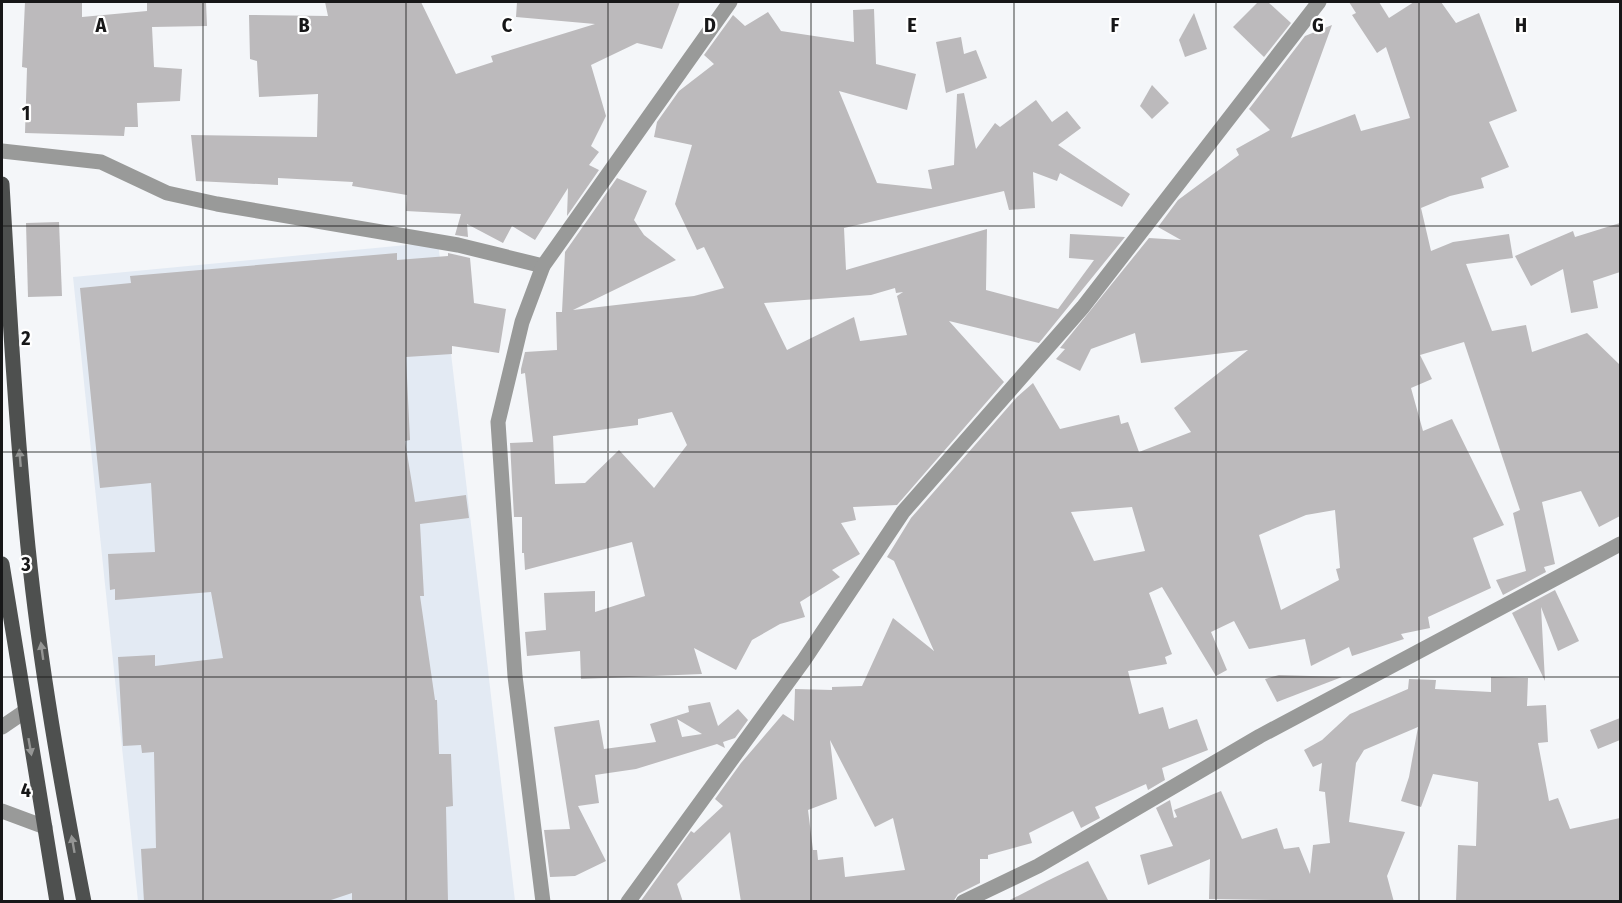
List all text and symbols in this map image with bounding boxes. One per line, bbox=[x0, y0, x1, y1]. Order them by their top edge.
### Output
text: A bbox=[95, 13, 108, 37]
text: B bbox=[298, 13, 310, 37]
text: C bbox=[502, 13, 513, 37]
text: D bbox=[704, 13, 716, 37]
text: E bbox=[907, 13, 917, 37]
text: F bbox=[1111, 13, 1120, 37]
text: G bbox=[1312, 13, 1324, 37]
text: H bbox=[1515, 13, 1527, 37]
text: 1 bbox=[22, 101, 30, 125]
text: 2 bbox=[20, 326, 31, 350]
one-way arrow bbox=[15, 448, 25, 467]
text: 3 bbox=[20, 552, 31, 576]
one-way arrow bbox=[38, 642, 47, 661]
one-way arrow bbox=[26, 737, 35, 756]
text: 4 bbox=[21, 778, 31, 802]
one-way arrow bbox=[68, 834, 77, 853]

